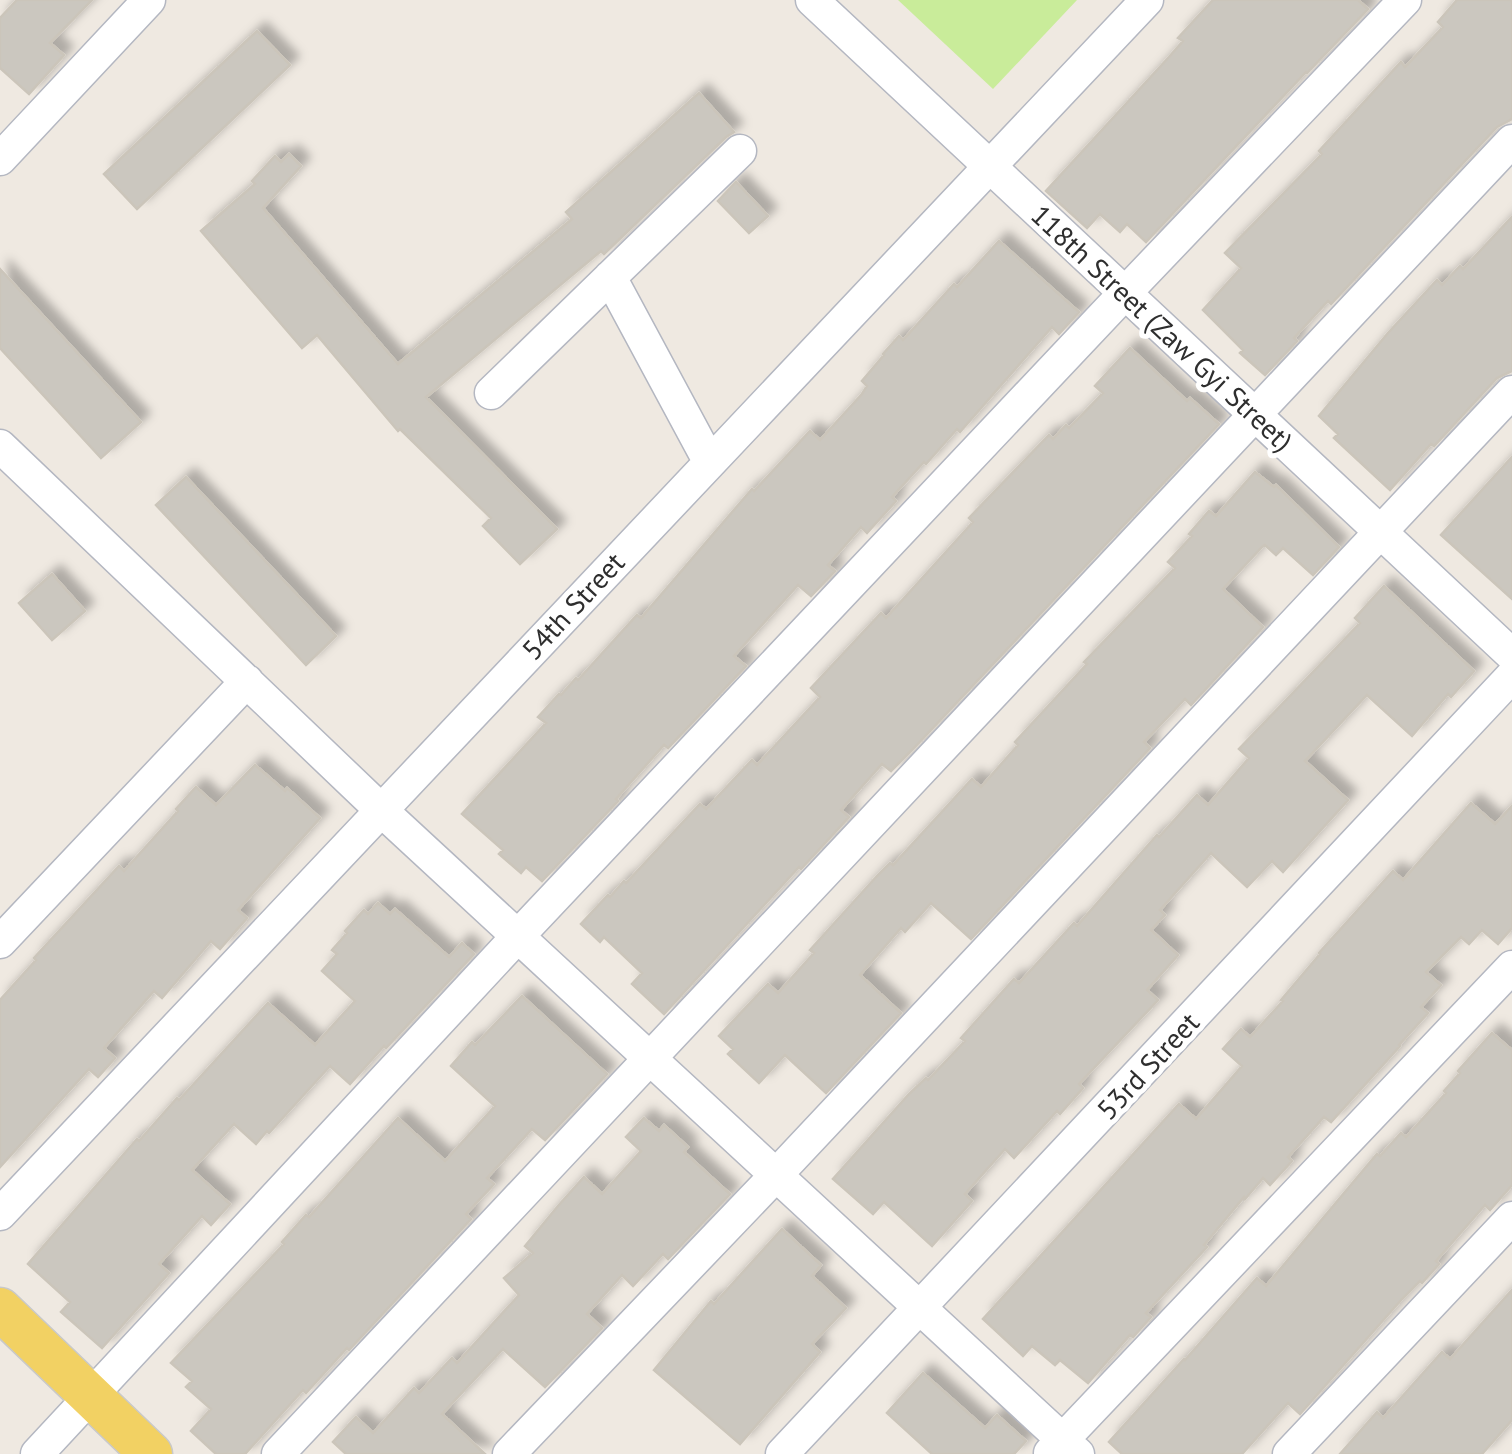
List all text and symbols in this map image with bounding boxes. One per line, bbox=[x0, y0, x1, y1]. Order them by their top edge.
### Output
street label: 118th Street (Zaw Gyi Street) bbox=[1023, 196, 1301, 459]
street label: 54th Street bbox=[513, 544, 632, 667]
street label: 53rd Street bbox=[1088, 1004, 1207, 1127]

